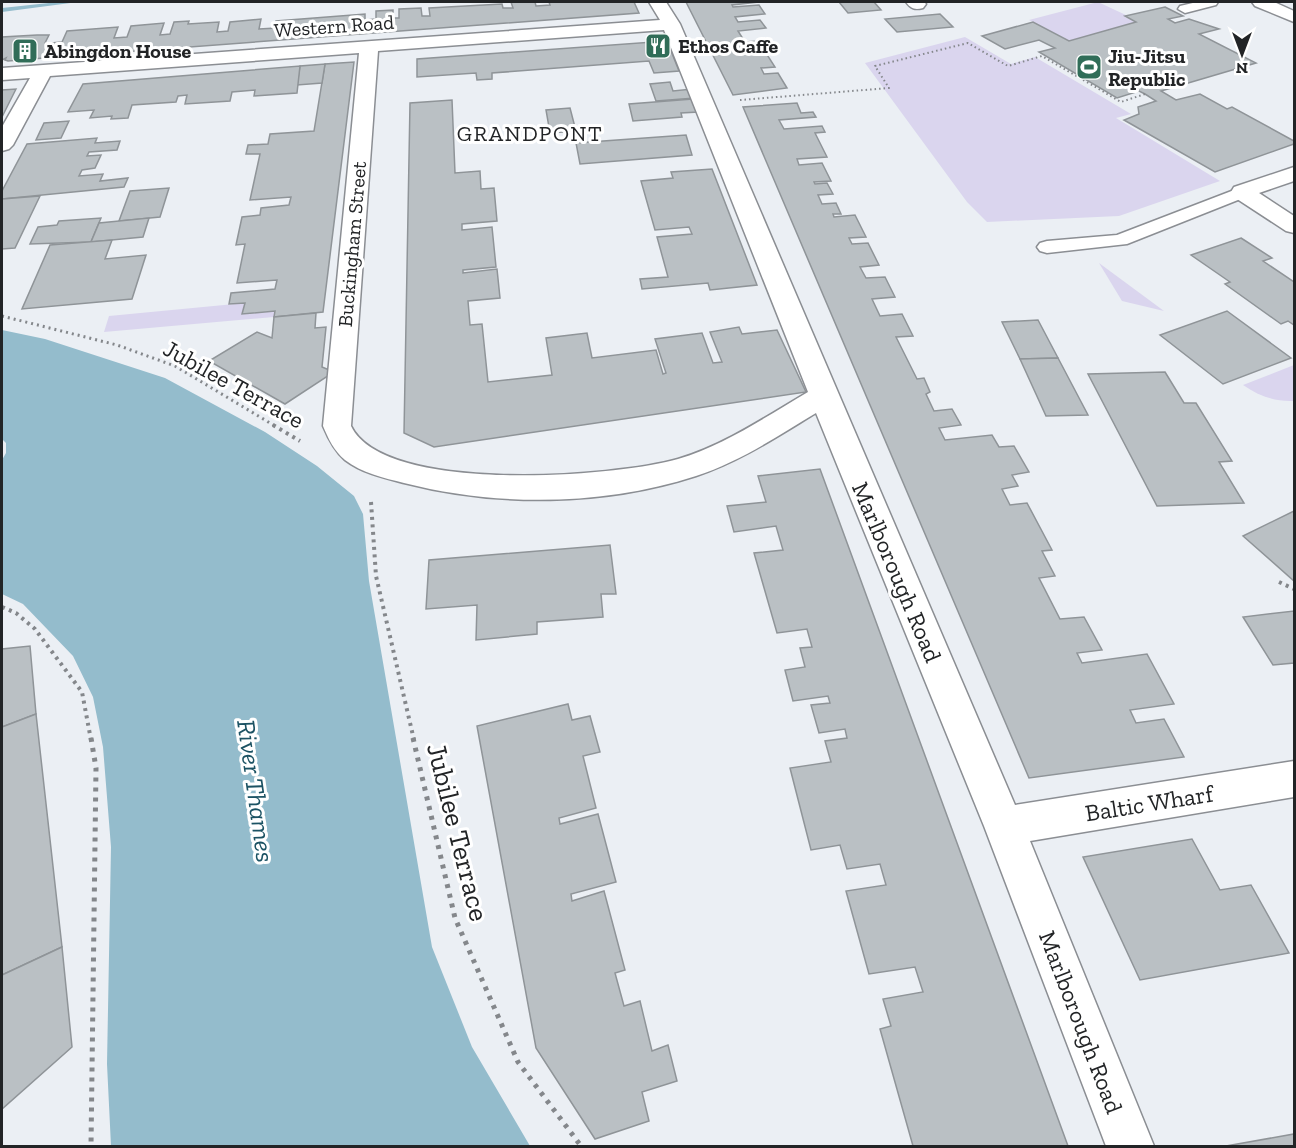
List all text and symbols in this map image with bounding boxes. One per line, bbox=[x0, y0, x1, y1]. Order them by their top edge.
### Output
street label: Western Road bbox=[273, 10, 395, 42]
north arrow bbox=[1212, 24, 1272, 84]
restaurant icon: Ethos Caffe bbox=[643, 31, 673, 61]
place label: Ethos Caffe bbox=[678, 34, 779, 58]
building icon: Abingdon House bbox=[10, 36, 40, 66]
place label: Abingdon House bbox=[44, 39, 192, 63]
place label: Jiu-Jitsu Republic bbox=[1108, 44, 1186, 91]
sports icon: Jiu-Jitsu Republic bbox=[1074, 52, 1104, 82]
text: N bbox=[1236, 59, 1248, 78]
district label: GRANDPONT bbox=[457, 120, 603, 147]
street label: Buckingham Street bbox=[333, 160, 371, 328]
street label: Jubilee Terrace bbox=[159, 333, 309, 435]
street label: Marlborough Road bbox=[846, 477, 948, 667]
water label: River Thames bbox=[230, 717, 282, 865]
street label: Jubilee Terrace bbox=[420, 740, 496, 924]
street label: Baltic Wharf bbox=[1083, 778, 1217, 827]
street label: Marlborough Road bbox=[1033, 927, 1129, 1117]

